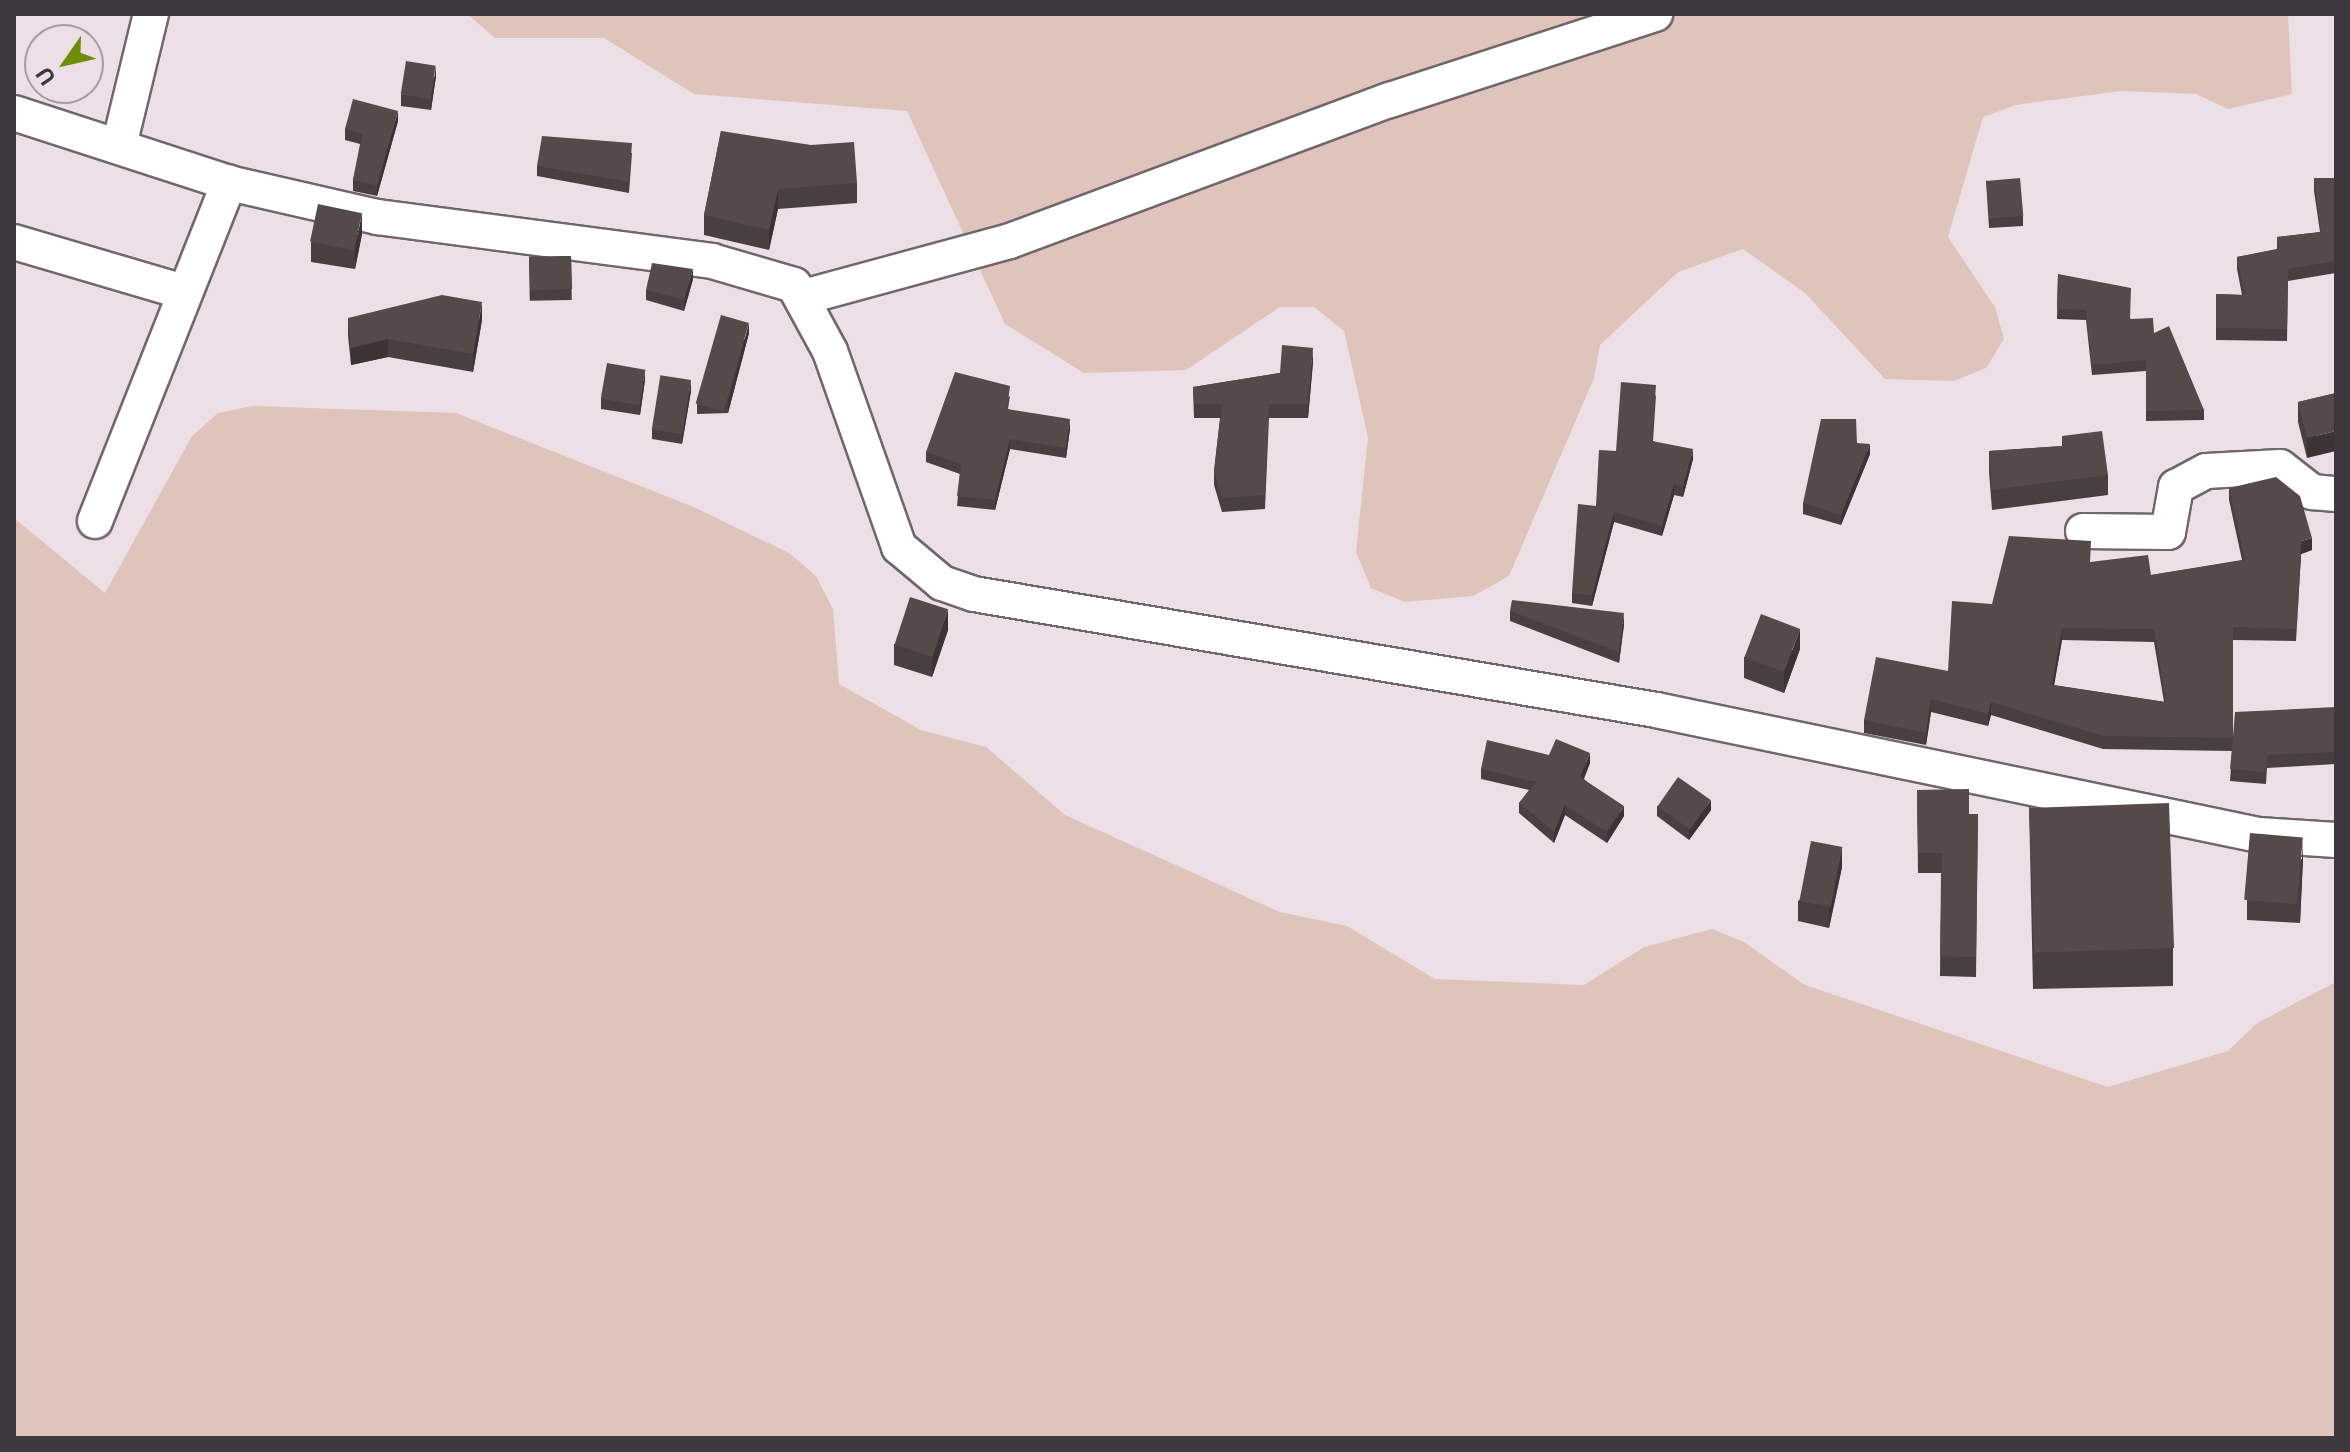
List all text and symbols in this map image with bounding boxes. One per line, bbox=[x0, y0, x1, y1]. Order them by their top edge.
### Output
north arrow bbox=[24, 24, 104, 104]
text: U bbox=[31, 62, 61, 90]

